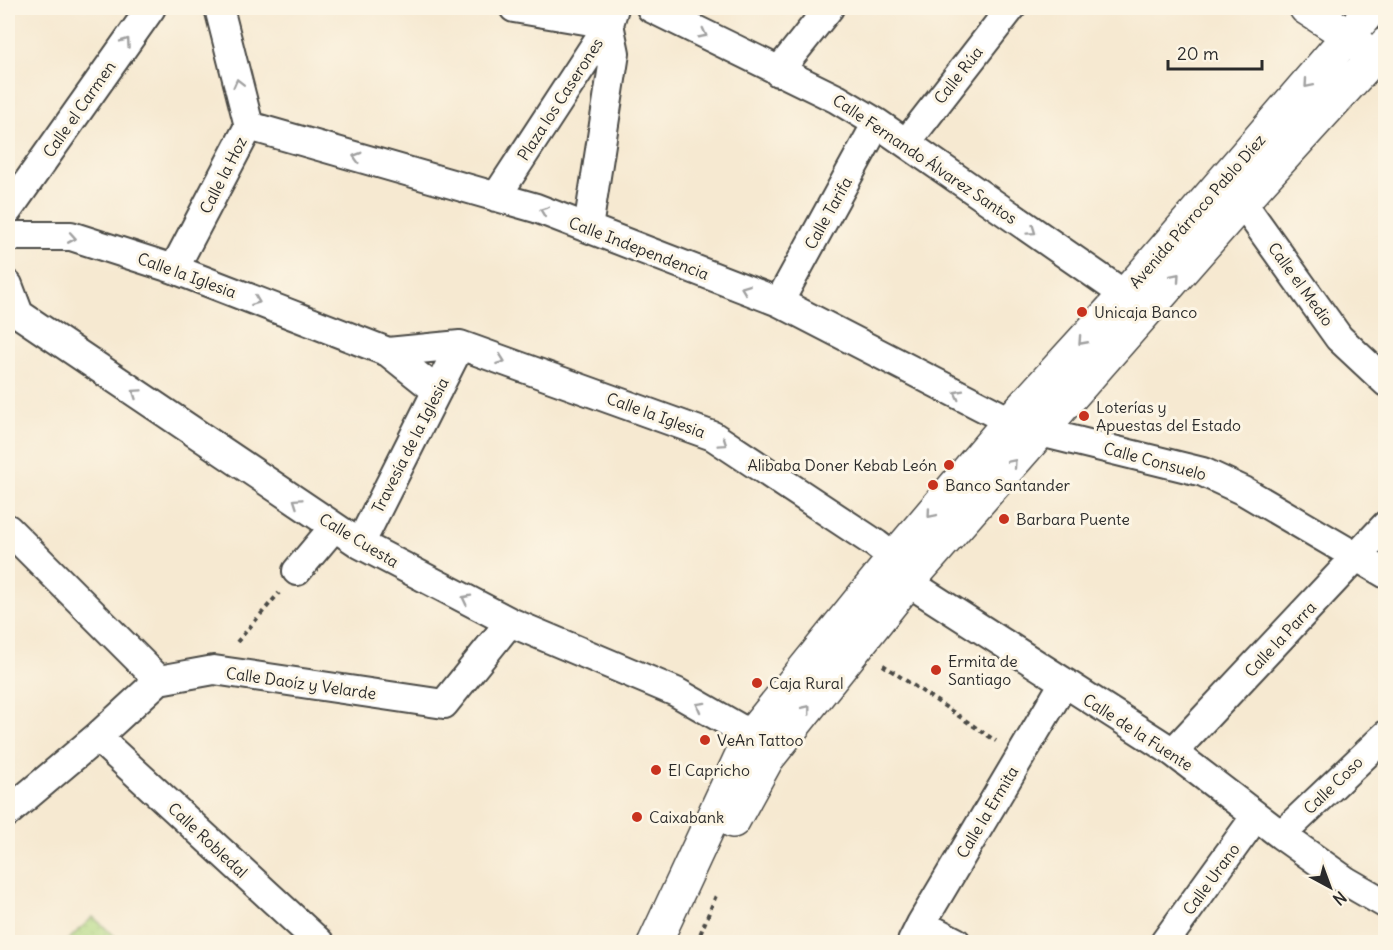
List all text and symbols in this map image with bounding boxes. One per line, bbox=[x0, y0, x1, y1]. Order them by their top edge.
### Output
one-way arrow bbox=[697, 27, 708, 38]
scale bar bbox=[1168, 33, 1262, 71]
street label: Plaza los Caserones bbox=[513, 34, 607, 164]
one-way arrow bbox=[119, 37, 130, 48]
street label: Calle Rúa bbox=[929, 42, 987, 108]
text: 20 m bbox=[1177, 42, 1219, 65]
street label: Calle el Carmen bbox=[38, 57, 120, 161]
one-way arrow bbox=[1304, 77, 1315, 88]
one-way arrow bbox=[232, 78, 245, 88]
street label: Calle Fernando Álvarez Santos bbox=[829, 90, 1021, 228]
street label: Avenida Párroco Pablo Díez bbox=[1125, 130, 1270, 292]
street label: Calle la Hoz bbox=[195, 133, 251, 217]
one-way arrow bbox=[352, 152, 363, 164]
street label: Calle Tarifa bbox=[800, 173, 856, 253]
one-way arrow bbox=[539, 206, 550, 219]
street label: Calle Independencia bbox=[566, 212, 712, 284]
one-way arrow bbox=[1026, 223, 1036, 235]
one-way arrow bbox=[67, 231, 77, 243]
street label: Calle el Medio bbox=[1264, 238, 1338, 330]
street label: Calle la Iglesia bbox=[135, 248, 239, 302]
one-way arrow bbox=[1168, 273, 1179, 284]
one-way arrow bbox=[741, 284, 752, 296]
one-way arrow bbox=[250, 294, 261, 306]
place label: Unicaja Banco bbox=[1094, 302, 1197, 322]
marker: Unicaja Banco bbox=[1075, 305, 1089, 319]
one-way arrow bbox=[1078, 335, 1089, 345]
one-way arrow bbox=[495, 353, 506, 366]
street label: Travesía de la Iglesia bbox=[367, 374, 453, 516]
street label: Calle la Iglesia bbox=[604, 388, 708, 442]
one-way arrow bbox=[131, 389, 142, 400]
one-way arrow bbox=[953, 390, 964, 401]
place label: Loterías y Apuestas del Estado bbox=[1096, 397, 1241, 435]
marker: Loterías y Apuestas del Estado bbox=[1077, 409, 1091, 423]
one-way arrow bbox=[717, 435, 727, 447]
street label: Calle Consuelo bbox=[1101, 438, 1209, 484]
place label: Alibaba Doner Kebab León bbox=[747, 455, 937, 475]
marker: Alibaba Doner Kebab León bbox=[942, 458, 956, 472]
one-way arrow bbox=[1006, 459, 1017, 470]
place label: Banco Santander bbox=[945, 475, 1071, 495]
marker: Banco Santander bbox=[926, 478, 940, 492]
one-way arrow bbox=[293, 498, 304, 509]
one-way arrow bbox=[928, 507, 939, 518]
street label: Calle Cuesta bbox=[316, 508, 402, 572]
place label: Barbara Puente bbox=[1016, 509, 1130, 529]
marker: Barbara Puente bbox=[997, 512, 1011, 526]
one-way arrow bbox=[461, 595, 472, 606]
street label: Calle la Parra bbox=[1240, 597, 1320, 681]
place label: Ermita de Santiago bbox=[948, 651, 1018, 689]
street label: Calle Daoíz y Velarde bbox=[225, 663, 377, 703]
marker: Ermita de Santiago bbox=[929, 663, 943, 677]
place label: Caja Rural bbox=[769, 673, 844, 693]
marker: Caja Rural bbox=[750, 676, 764, 690]
street label: Calle de la Fuente bbox=[1079, 689, 1197, 775]
one-way arrow bbox=[696, 702, 707, 713]
one-way arrow bbox=[799, 705, 810, 716]
place label: VeAn Tattoo bbox=[717, 730, 804, 750]
marker: VeAn Tattoo bbox=[698, 733, 712, 747]
street label: Calle Coso bbox=[1299, 752, 1367, 818]
place label: El Capricho bbox=[668, 760, 750, 780]
street label: Calle la Ermita bbox=[952, 762, 1022, 862]
marker: El Capricho bbox=[649, 763, 663, 777]
street label: Calle Robledal bbox=[164, 798, 252, 882]
place label: Caixabank bbox=[649, 807, 724, 827]
marker: Caixabank bbox=[630, 810, 644, 824]
street label: Calle Urano bbox=[1178, 839, 1244, 919]
north arrow bbox=[1300, 857, 1360, 917]
text: N bbox=[1329, 887, 1351, 909]

